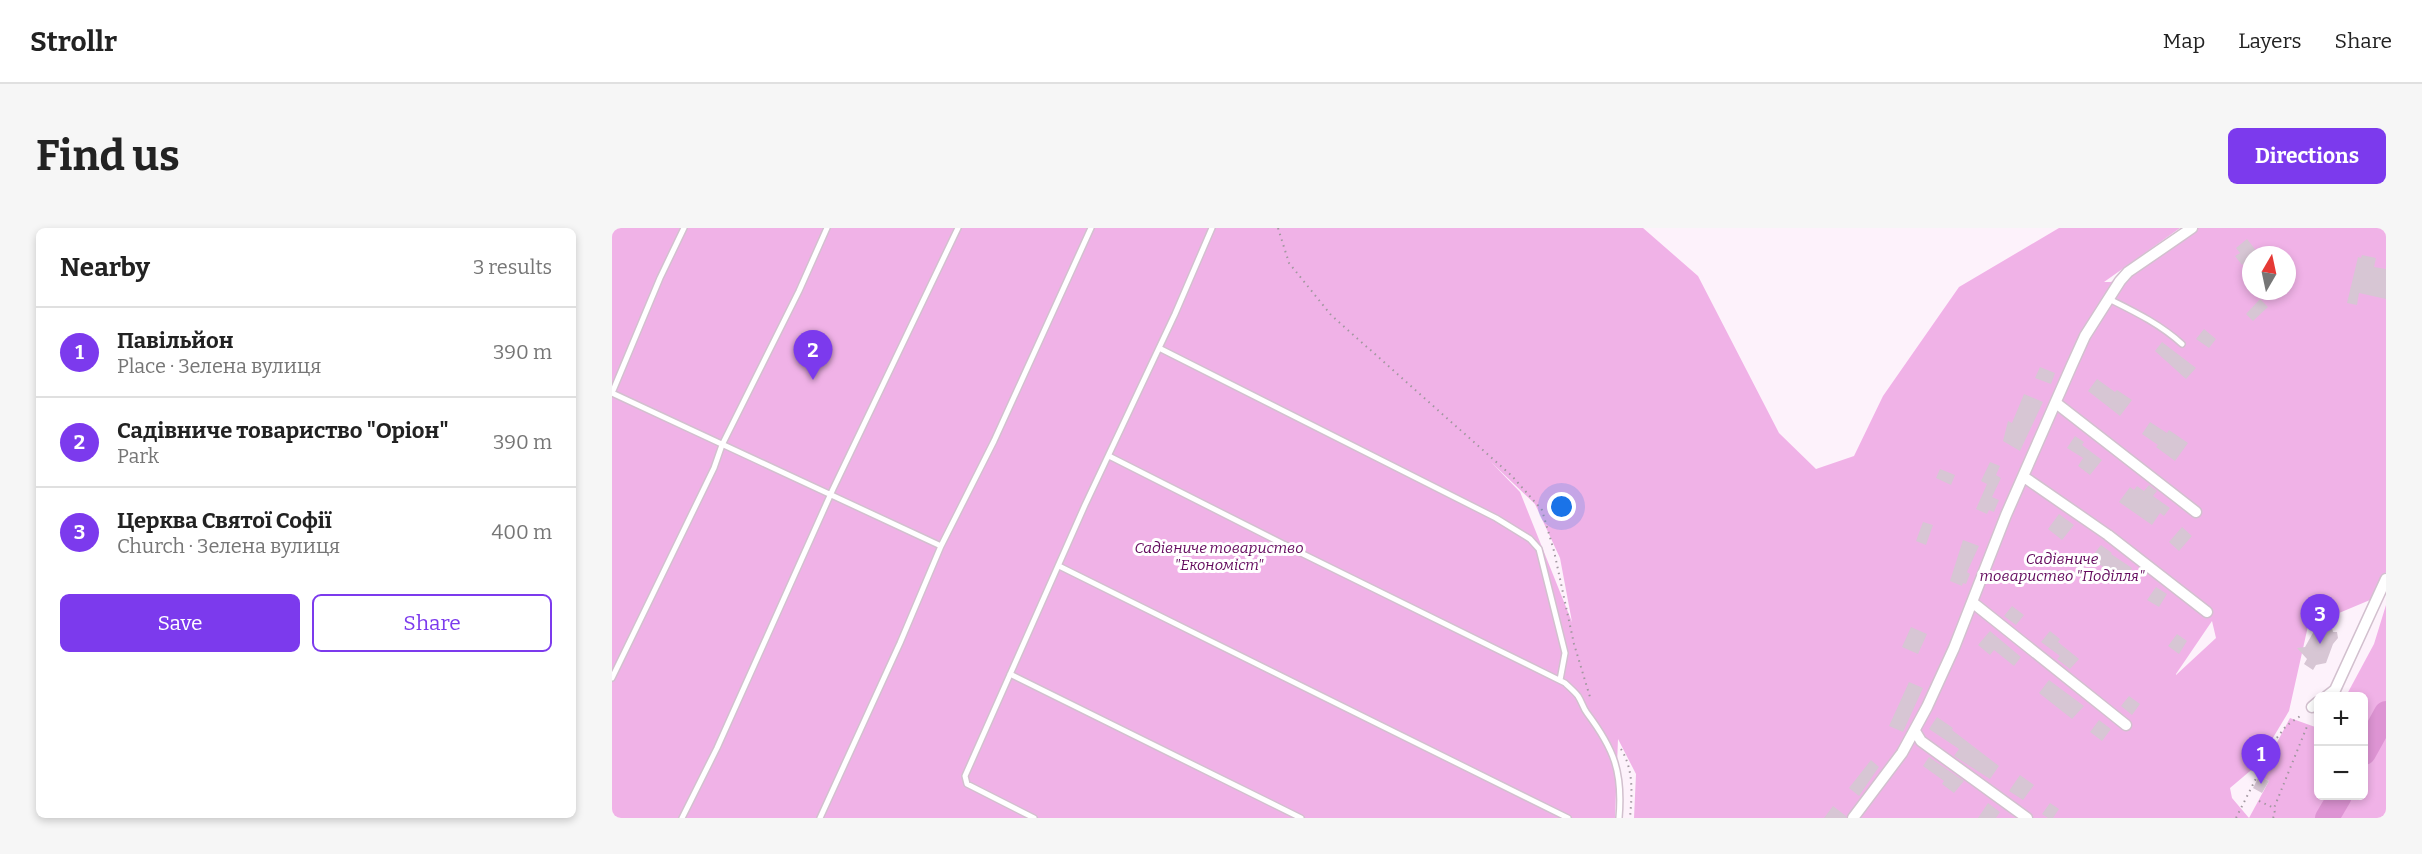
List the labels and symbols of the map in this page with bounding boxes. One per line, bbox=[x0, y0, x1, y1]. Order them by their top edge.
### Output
north arrow bbox=[2242, 246, 2296, 300]
pin: 2 bbox=[794, 330, 832, 380]
your location bbox=[1547, 492, 1576, 521]
park label: Садівниче товариство "Економіст" bbox=[1134, 539, 1304, 574]
park label: Садівниче товариство "Поділля" bbox=[1979, 550, 2145, 585]
pin: 3 bbox=[2300, 594, 2340, 644]
pin: 1 bbox=[2242, 734, 2280, 784]

